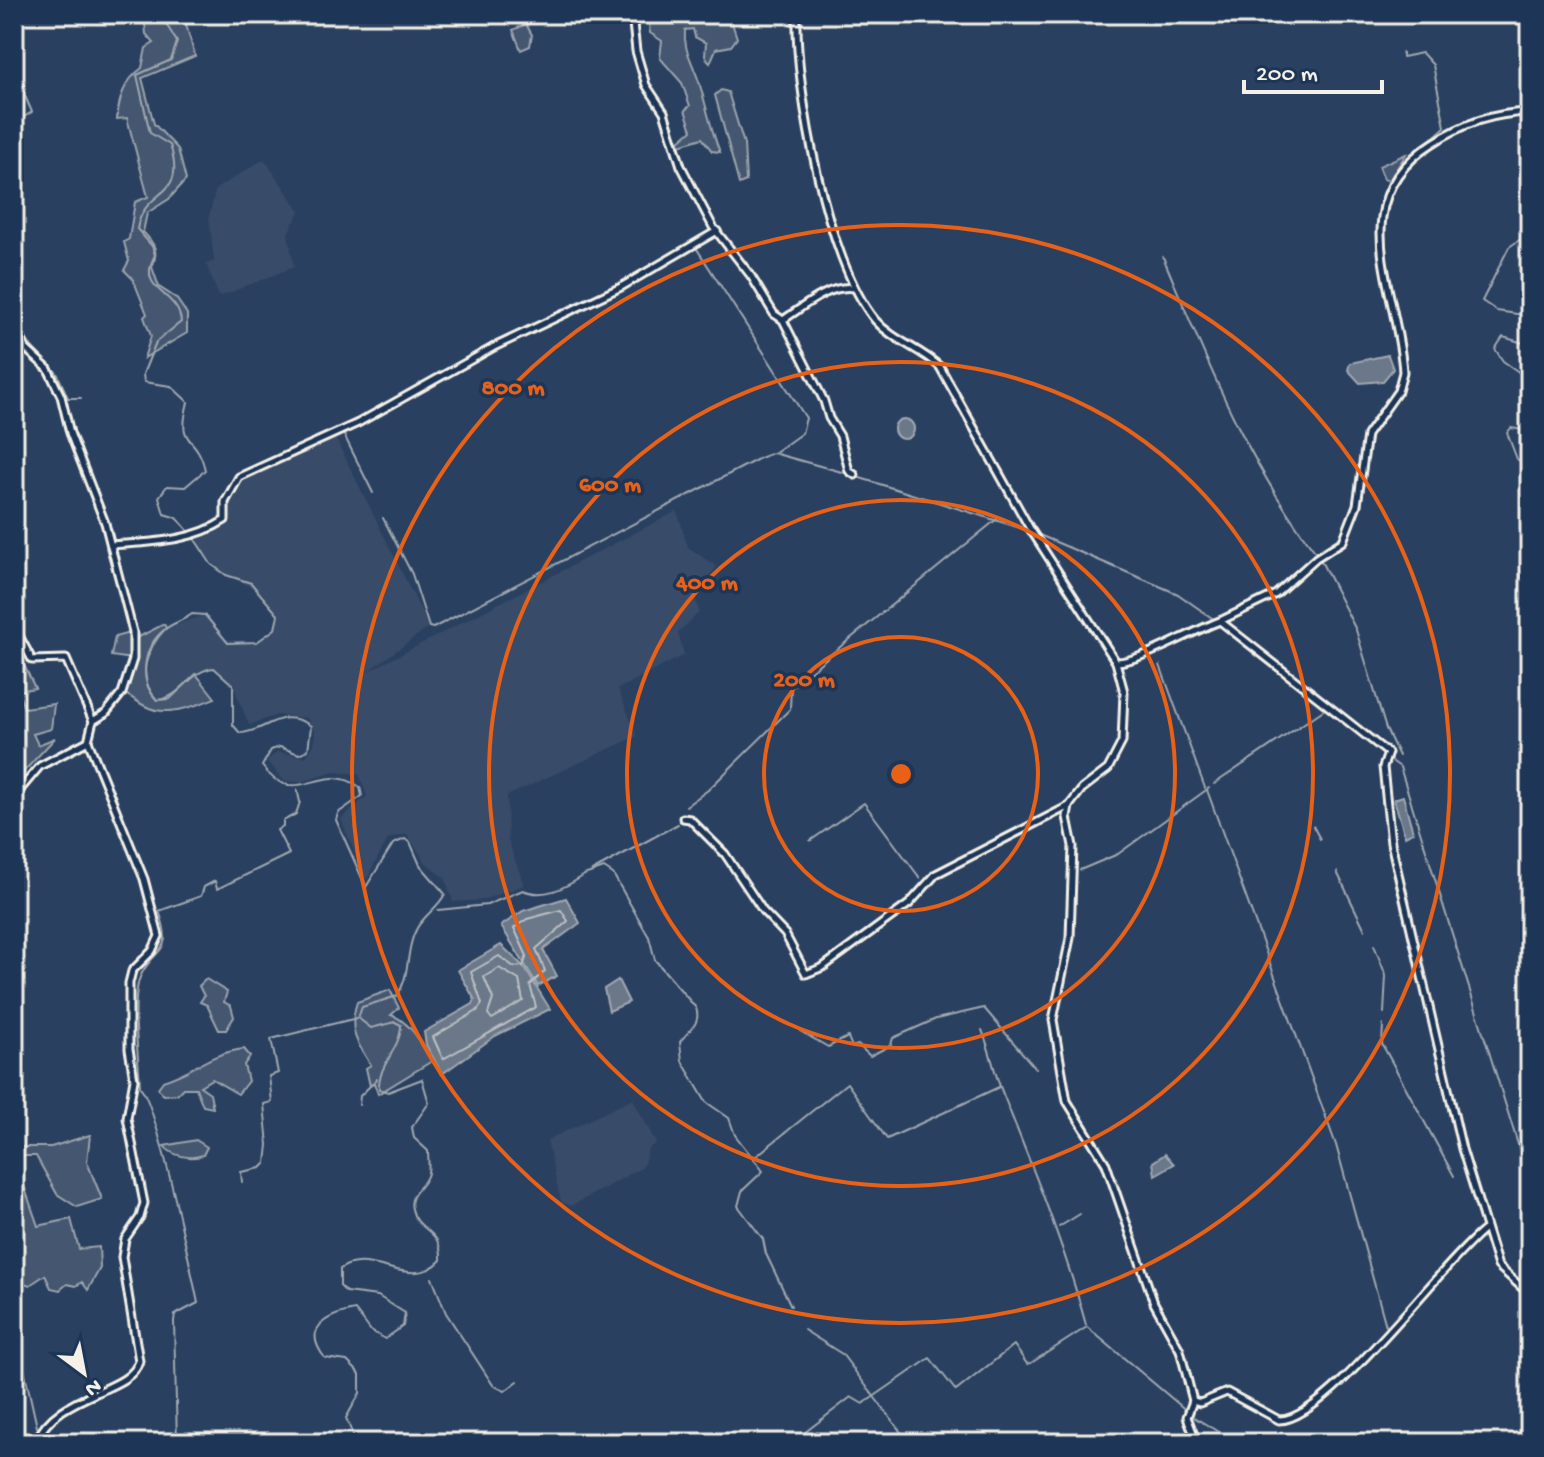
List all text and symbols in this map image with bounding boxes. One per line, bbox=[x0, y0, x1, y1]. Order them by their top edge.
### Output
scale bar bbox=[1244, 44, 1382, 94]
text: 200 m bbox=[1256, 61, 1318, 90]
text: 800 m bbox=[481, 375, 545, 404]
text: 600 m bbox=[579, 472, 641, 501]
text: 400 m bbox=[675, 570, 738, 599]
text: 200 m bbox=[773, 667, 835, 696]
centre of rings bbox=[887, 760, 915, 788]
north arrow bbox=[44, 1333, 124, 1413]
text: N bbox=[79, 1372, 105, 1401]

